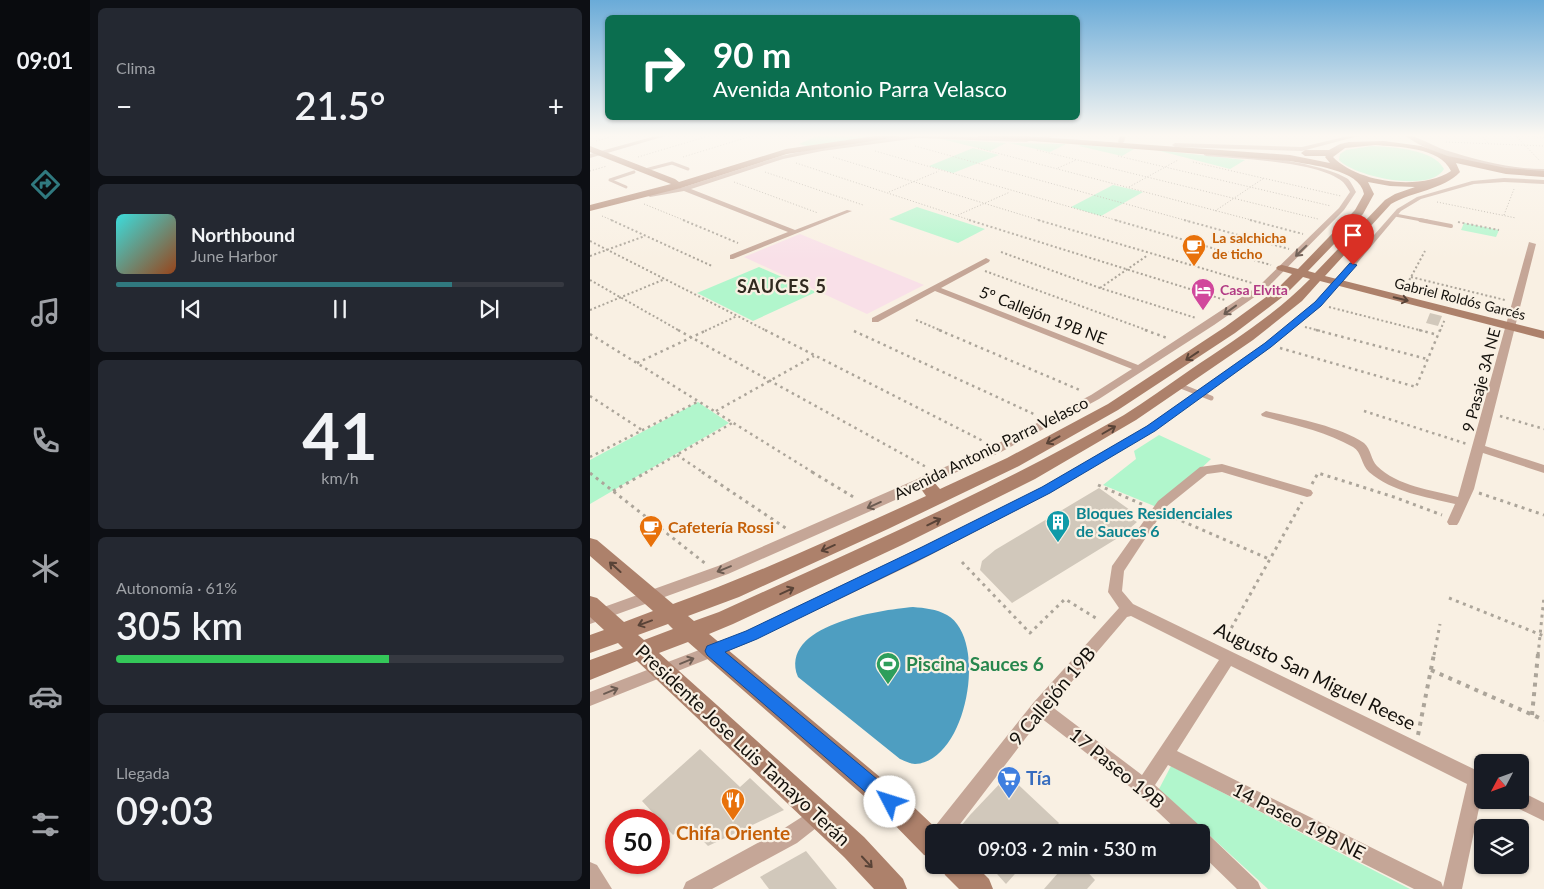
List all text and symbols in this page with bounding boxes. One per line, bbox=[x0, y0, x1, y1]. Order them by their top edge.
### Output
text: 90 m bbox=[713, 33, 791, 75]
icon: right bbox=[630, 35, 695, 100]
text: 09:01 bbox=[17, 47, 73, 74]
text: Clima bbox=[116, 58, 155, 77]
text: Avenida Antonio Parra Velasco bbox=[713, 75, 1007, 102]
text: 21.5° bbox=[295, 82, 385, 128]
text: − bbox=[116, 89, 132, 123]
text: + bbox=[548, 89, 564, 123]
icon: directions bbox=[28, 167, 63, 202]
pin bbox=[1332, 214, 1374, 265]
icon: arrive bbox=[1339, 221, 1367, 249]
text: Northbound bbox=[191, 223, 295, 246]
place label: La salchicha de ticho bbox=[1212, 229, 1286, 262]
cafe icon: La salchicha de ticho bbox=[1181, 233, 1207, 267]
one-way arrow bbox=[1294, 245, 1307, 257]
text: June Harbor bbox=[191, 246, 278, 265]
street label: Gabriel Roldós Garcés bbox=[1393, 274, 1528, 323]
district label: SAUCES 5 bbox=[737, 275, 827, 297]
hotel icon: Casa Elvita bbox=[1190, 277, 1216, 311]
place label: Casa Elvita bbox=[1220, 281, 1288, 298]
street label: 5º Callejón 19B NE bbox=[977, 282, 1110, 348]
icon: music bbox=[28, 295, 63, 330]
icon: previous bbox=[177, 295, 205, 323]
icon: pause bbox=[326, 295, 354, 323]
icon: next bbox=[475, 295, 503, 323]
one-way arrow bbox=[1393, 295, 1409, 304]
one-way arrow bbox=[1224, 305, 1238, 315]
street label: 9 Pasaje 3A NE bbox=[1457, 326, 1504, 434]
one-way arrow bbox=[1185, 350, 1199, 361]
street label: Avenida Antonio Parra Velasco bbox=[891, 392, 1091, 503]
text: 41 bbox=[302, 396, 378, 474]
icon: phone bbox=[28, 423, 63, 458]
one-way arrow bbox=[1101, 425, 1116, 435]
one-way arrow bbox=[1046, 435, 1061, 445]
text: km/h bbox=[321, 468, 359, 487]
one-way arrow bbox=[867, 501, 882, 511]
place label: Bloques Residenciales de Sauces 6 bbox=[1076, 503, 1233, 540]
building icon: Bloques Residenciales de Sauces 6 bbox=[1045, 509, 1071, 543]
cafe icon: Cafetería Rossi bbox=[638, 514, 664, 548]
one-way arrow bbox=[926, 516, 941, 526]
place label: Cafetería Rossi bbox=[668, 517, 774, 536]
one-way arrow bbox=[821, 544, 836, 554]
icon: climate bbox=[28, 551, 63, 586]
one-way arrow bbox=[608, 561, 621, 573]
one-way arrow bbox=[717, 566, 732, 575]
text: Autonomía · 61% bbox=[116, 578, 237, 597]
one-way arrow bbox=[779, 585, 794, 595]
text: 305 km bbox=[116, 602, 243, 648]
street label: Augusto San Miguel Reese bbox=[1211, 617, 1420, 734]
one-way arrow bbox=[638, 619, 653, 628]
street label: Presidente Jose Luis Tamayo Terán bbox=[631, 639, 855, 850]
street label: 9 Callejón 19B bbox=[1004, 641, 1100, 750]
sports icon: Piscina Sauces 6 bbox=[875, 651, 901, 685]
place label: Piscina Sauces 6 bbox=[906, 652, 1044, 675]
one-way arrow bbox=[679, 655, 694, 665]
icon: car bbox=[28, 679, 63, 714]
one-way arrow bbox=[603, 685, 618, 695]
street label: 17 Paseo 19B bbox=[1065, 722, 1170, 813]
north arrow bbox=[1474, 754, 1529, 809]
map controls bbox=[1474, 754, 1529, 874]
text: Llegada bbox=[116, 763, 170, 782]
supermarket icon: Tía bbox=[996, 765, 1022, 799]
place label: Tía bbox=[1026, 766, 1051, 789]
position arrow bbox=[863, 775, 915, 827]
street label: 14 Paseo 19B NE bbox=[1229, 777, 1370, 864]
text: 09:03 bbox=[116, 787, 214, 833]
restaurant icon: Chifa Oriente bbox=[720, 787, 746, 821]
icon: filters bbox=[28, 807, 63, 842]
speed limit sign: 50 bbox=[605, 809, 670, 874]
button: layers bbox=[1474, 819, 1529, 874]
place label: Chifa Oriente bbox=[676, 821, 790, 844]
text: 09:03 · 2 min · 530 m bbox=[978, 837, 1157, 860]
one-way arrow bbox=[861, 856, 873, 868]

